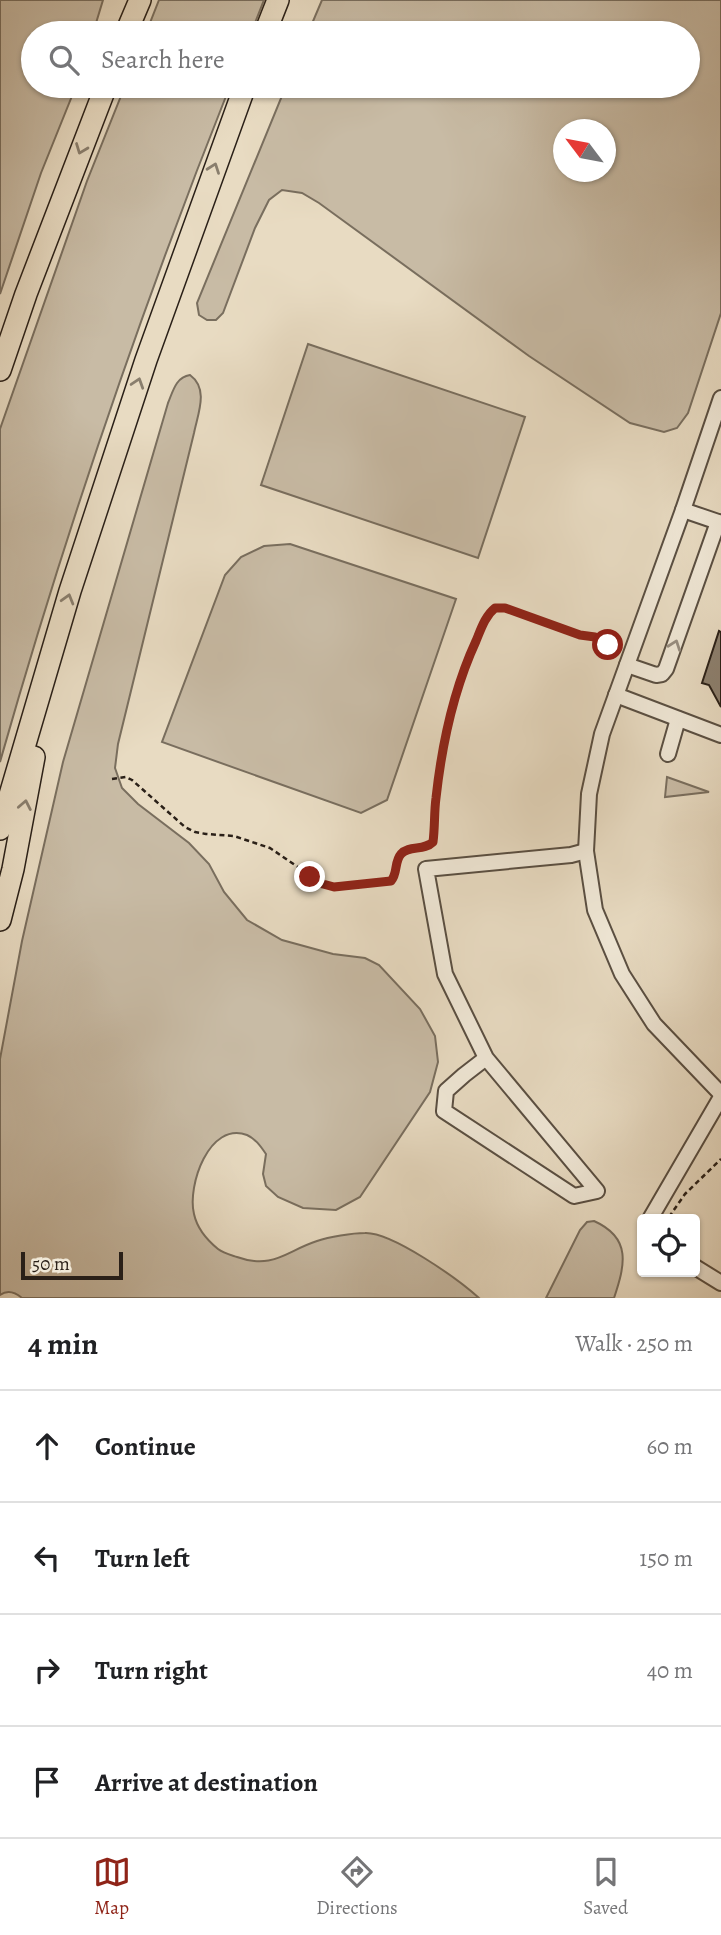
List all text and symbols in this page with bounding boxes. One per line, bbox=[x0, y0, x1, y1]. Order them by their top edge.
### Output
search box bbox=[21, 21, 700, 98]
icon: search bbox=[45, 41, 83, 79]
text: Search here bbox=[101, 42, 225, 77]
north arrow bbox=[553, 119, 616, 182]
one-way arrow bbox=[75, 143, 89, 155]
one-way arrow bbox=[206, 162, 220, 175]
one-way arrow bbox=[130, 377, 145, 389]
one-way arrow bbox=[60, 593, 75, 605]
route start bbox=[592, 629, 623, 660]
one-way arrow bbox=[666, 640, 680, 652]
one-way arrow bbox=[17, 799, 32, 811]
route end bbox=[294, 861, 325, 892]
map controls bbox=[637, 1214, 700, 1277]
button: locate bbox=[637, 1214, 700, 1277]
scale bar bbox=[21, 1249, 122, 1281]
text: 50 m bbox=[32, 1251, 70, 1277]
text: 4 min bbox=[28, 1324, 98, 1364]
text: Walk · 250 m bbox=[575, 1328, 693, 1359]
icon: ahead bbox=[28, 1427, 66, 1465]
text: Continue bbox=[95, 1429, 196, 1464]
text: 60 m bbox=[646, 1431, 693, 1462]
icon: left bbox=[28, 1539, 66, 1577]
text: Turn left bbox=[95, 1541, 190, 1576]
text: 150 m bbox=[639, 1543, 693, 1574]
icon: right bbox=[28, 1651, 66, 1689]
text: Turn right bbox=[95, 1653, 208, 1688]
text: 40 m bbox=[647, 1655, 693, 1686]
icon: arrive bbox=[28, 1763, 66, 1801]
text: Arrive at destination bbox=[95, 1765, 318, 1800]
tab: Map bbox=[93, 1853, 131, 1921]
tab: Directions bbox=[316, 1853, 398, 1921]
tab: Saved bbox=[583, 1853, 628, 1921]

